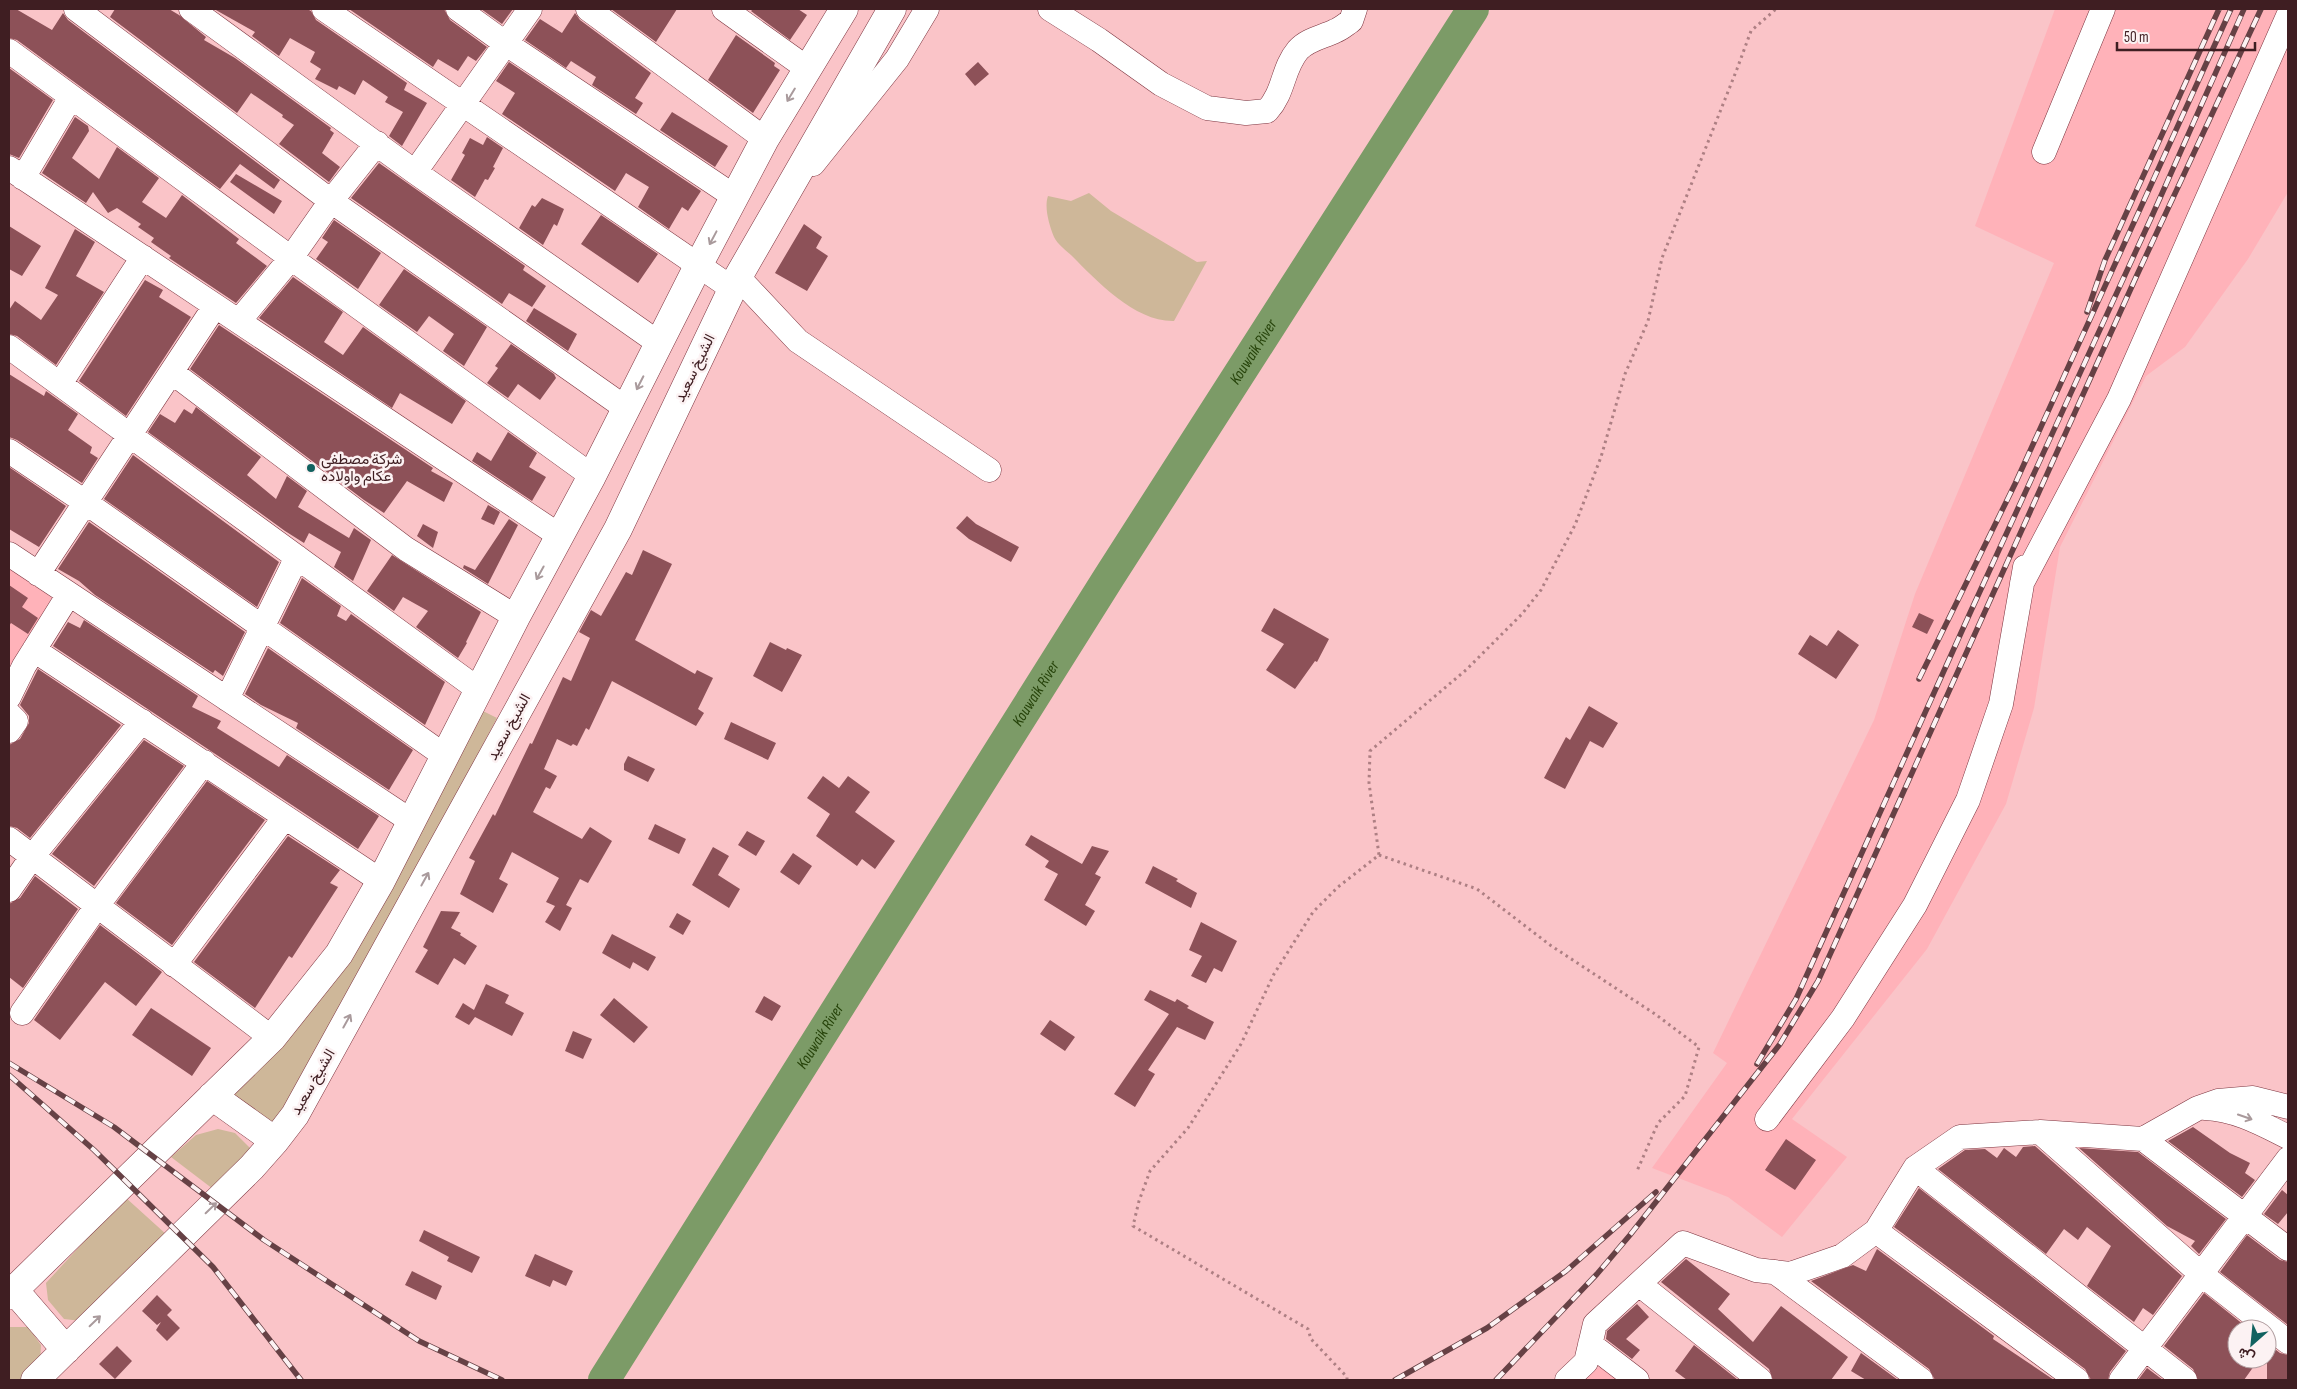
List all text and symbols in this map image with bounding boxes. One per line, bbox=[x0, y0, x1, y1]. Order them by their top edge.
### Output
scale bar bbox=[2117, 20, 2254, 52]
text: 50 m bbox=[2124, 28, 2149, 47]
one-way arrow bbox=[786, 88, 796, 102]
one-way arrow bbox=[708, 230, 718, 245]
water label: Kouwaik River bbox=[1225, 315, 1281, 388]
street label: الشيخ سعيد bbox=[670, 331, 720, 406]
one-way arrow bbox=[635, 375, 644, 390]
place label: شركة مصطفى عكام واولاده bbox=[321, 450, 402, 486]
marker: شركة مصطفى عكام واولاده bbox=[305, 462, 317, 474]
one-way arrow bbox=[535, 565, 544, 580]
water label: Kouwaik River bbox=[1008, 657, 1064, 730]
street label: الشيخ سعيد bbox=[483, 690, 536, 764]
one-way arrow bbox=[421, 872, 431, 886]
water label: Kouwaik River bbox=[793, 1000, 848, 1072]
one-way arrow bbox=[343, 1014, 352, 1029]
street label: الشيخ سعيد bbox=[286, 1046, 340, 1119]
one-way arrow bbox=[2236, 1113, 2252, 1122]
one-way arrow bbox=[205, 1201, 217, 1214]
one-way arrow bbox=[89, 1315, 101, 1328]
north arrow bbox=[2227, 1319, 2277, 1369]
text: ش bbox=[2235, 1344, 2258, 1367]

